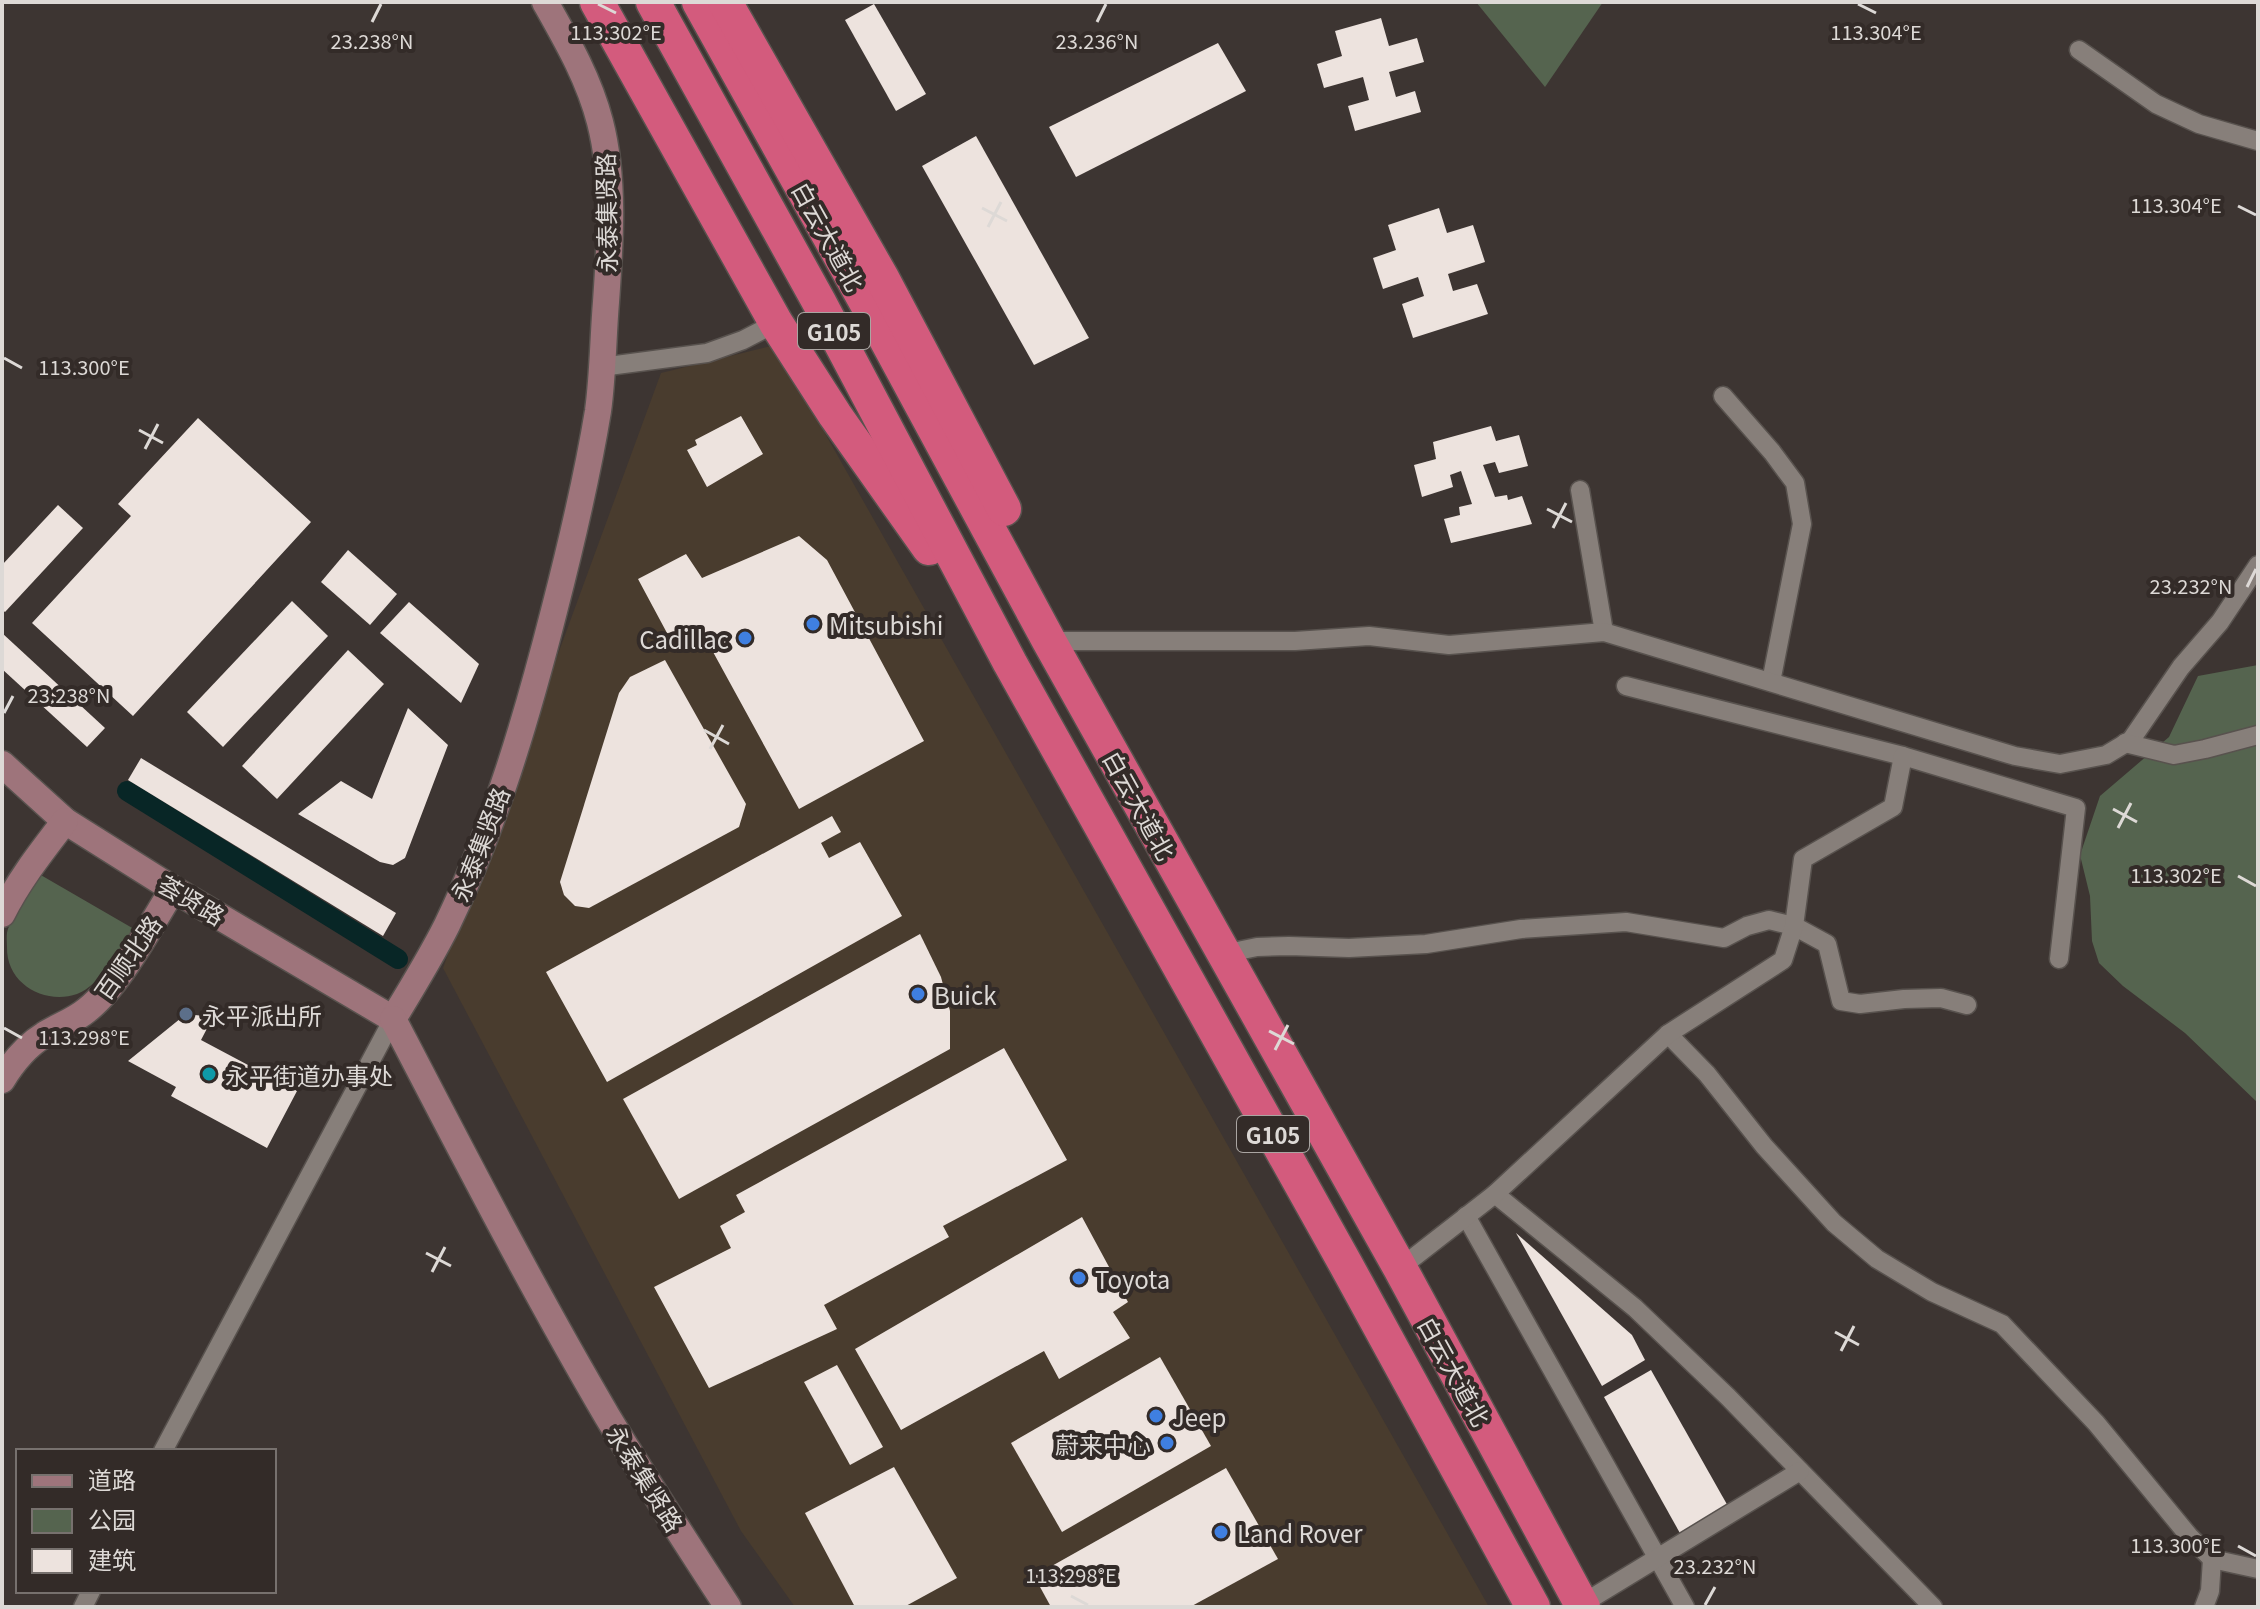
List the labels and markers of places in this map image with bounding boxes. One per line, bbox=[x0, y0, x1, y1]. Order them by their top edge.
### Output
place label: Mitsubishi bbox=[829, 607, 943, 642]
marker: Mitsubishi bbox=[804, 615, 822, 633]
place label: Cadillac bbox=[639, 621, 729, 656]
marker: Cadillac bbox=[736, 629, 754, 647]
place label: Buick bbox=[934, 977, 997, 1012]
marker: Buick bbox=[909, 985, 927, 1003]
place label: 永平派出所 bbox=[202, 997, 322, 1032]
marker: 永平派出所 bbox=[177, 1005, 195, 1023]
place label: 永平街道办事处 bbox=[225, 1057, 393, 1092]
marker: 永平街道办事处 bbox=[200, 1065, 218, 1083]
place label: Toyota bbox=[1095, 1261, 1170, 1296]
marker: Toyota bbox=[1070, 1269, 1088, 1287]
place label: Jeep bbox=[1172, 1399, 1226, 1434]
marker: Jeep bbox=[1147, 1407, 1165, 1425]
place label: 蔚来中心 bbox=[1055, 1426, 1151, 1461]
marker: 蔚来中心 bbox=[1158, 1434, 1176, 1452]
place label: Land Rover bbox=[1237, 1515, 1363, 1550]
marker: Land Rover bbox=[1212, 1523, 1230, 1541]

